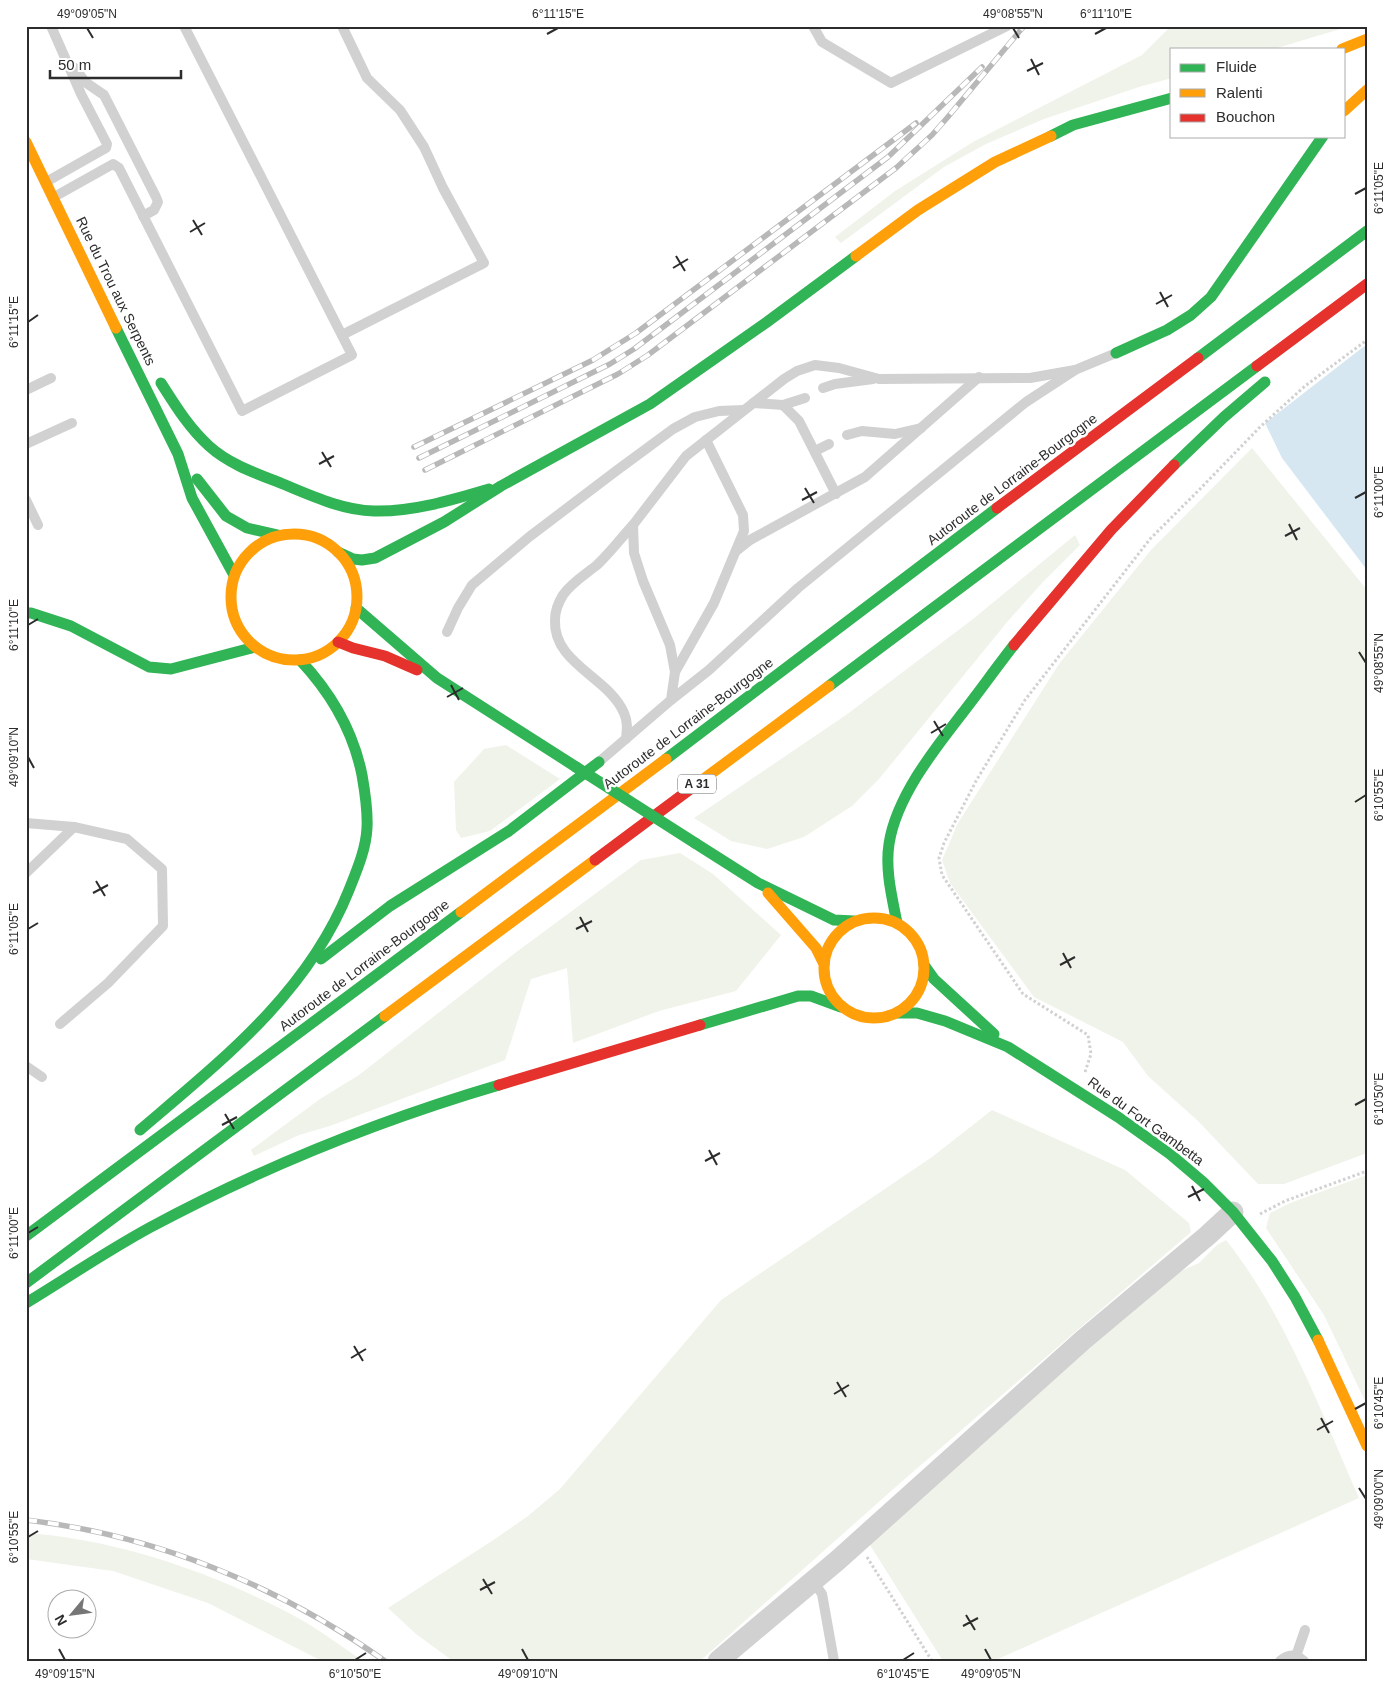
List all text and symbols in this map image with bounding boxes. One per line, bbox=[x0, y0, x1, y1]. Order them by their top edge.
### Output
text: 49°09'05"N bbox=[57, 7, 117, 21]
text: 6°11'15"E bbox=[532, 7, 584, 21]
text: 49°08'55"N bbox=[983, 7, 1043, 21]
text: 6°11'10"E bbox=[1080, 7, 1132, 21]
scale bar bbox=[50, 48, 181, 80]
legend bbox=[1170, 48, 1346, 138]
text: 50 m bbox=[58, 56, 91, 73]
text: Fluide bbox=[1216, 58, 1257, 75]
text: Ralenti bbox=[1216, 84, 1263, 101]
text: Bouchon bbox=[1216, 108, 1275, 125]
text: 6°11'05"E bbox=[1372, 162, 1386, 214]
street label: Rue du Trou aux Serpents bbox=[73, 214, 159, 368]
text: 6°11'15"E bbox=[7, 296, 21, 348]
street label: Autoroute de Lorraine-Bourgogne bbox=[924, 410, 1100, 548]
text: 6°11'00"E bbox=[1372, 466, 1386, 518]
text: 6°11'10"E bbox=[7, 599, 21, 651]
text: 49°08'55"N bbox=[1372, 633, 1386, 693]
street label: Autoroute de Lorraine-Bourgogne bbox=[600, 654, 776, 792]
text: 49°09'10"N bbox=[7, 727, 21, 787]
text: 6°10'55"E bbox=[1372, 769, 1386, 821]
road number: A 31 bbox=[678, 774, 716, 794]
street label: Autoroute de Lorraine-Bourgogne bbox=[276, 896, 452, 1034]
text: 6°11'05"E bbox=[7, 903, 21, 955]
text: 6°10'50"E bbox=[1372, 1073, 1386, 1125]
street label: Rue du Fort Gambetta bbox=[1085, 1074, 1207, 1169]
text: 6°11'00"E bbox=[7, 1207, 21, 1259]
text: 6°10'45"E bbox=[1372, 1377, 1386, 1429]
text: 49°09'00"N bbox=[1372, 1469, 1386, 1529]
text: 6°10'55"E bbox=[7, 1511, 21, 1563]
north arrow bbox=[48, 1590, 98, 1640]
text: N bbox=[51, 1612, 70, 1629]
text: 49°09'15"N bbox=[35, 1667, 95, 1681]
text: 6°10'50"E bbox=[329, 1667, 381, 1681]
text: 49°09'10"N bbox=[498, 1667, 558, 1681]
text: 6°10'45"E bbox=[877, 1667, 929, 1681]
text: 49°09'05"N bbox=[961, 1667, 1021, 1681]

